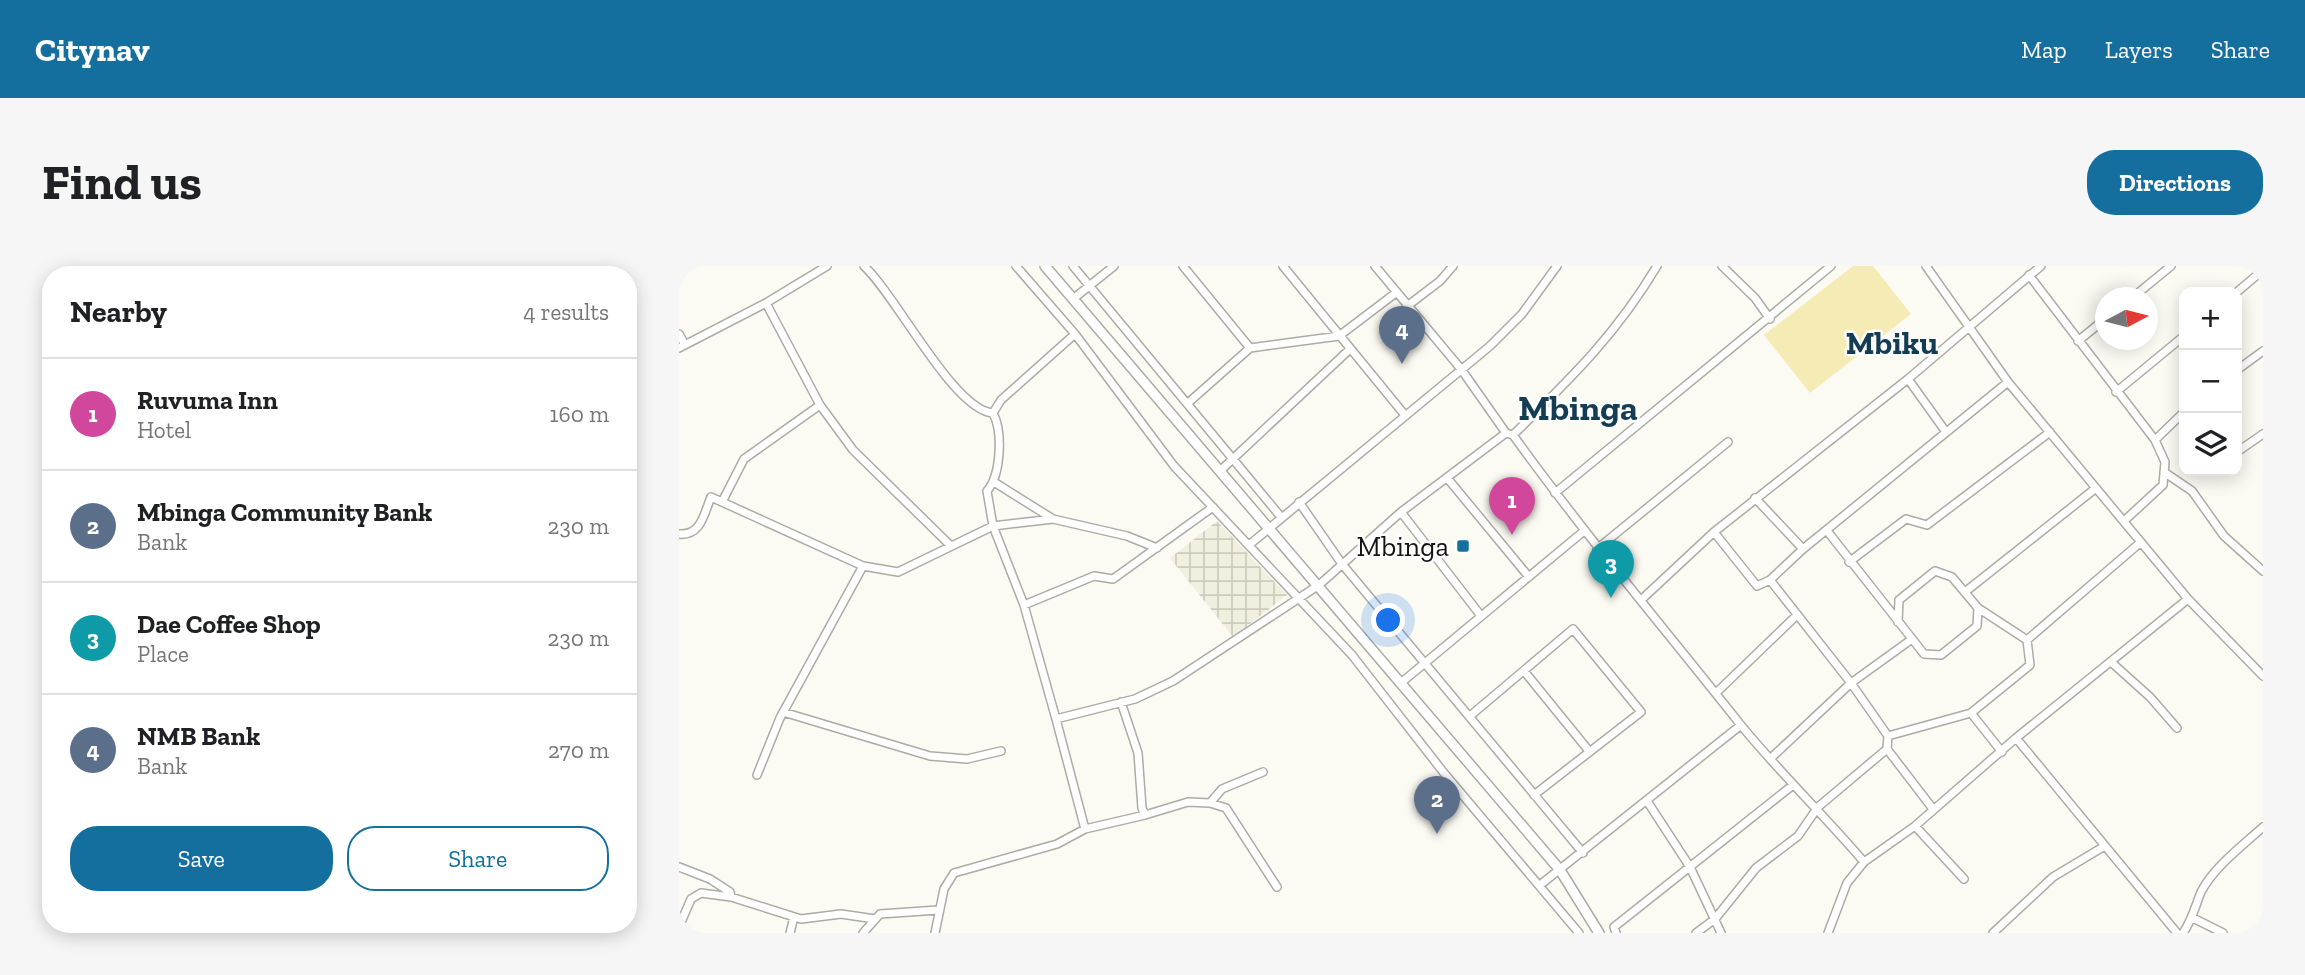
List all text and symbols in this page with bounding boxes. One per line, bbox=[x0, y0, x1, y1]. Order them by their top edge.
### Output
text: Citynav bbox=[35, 30, 150, 69]
text: Map bbox=[2021, 35, 2067, 64]
text: Layers bbox=[2105, 35, 2173, 64]
text: Share bbox=[2211, 35, 2270, 64]
button: Directions bbox=[2087, 150, 2263, 215]
text: Find us bbox=[42, 153, 202, 212]
north arrow bbox=[2095, 287, 2158, 350]
map controls bbox=[2179, 287, 2242, 476]
button: + bbox=[2179, 287, 2242, 350]
text: Nearby bbox=[70, 294, 167, 330]
text: 4 results bbox=[523, 298, 609, 326]
pin: 4 bbox=[1379, 306, 1425, 364]
district label: Mbiku bbox=[1846, 324, 1938, 362]
button: − bbox=[2179, 350, 2242, 413]
text: Ruvuma Inn bbox=[137, 384, 278, 416]
district label: Mbinga bbox=[1518, 387, 1638, 429]
text: 1 bbox=[88, 400, 98, 428]
text: 160 m bbox=[550, 400, 609, 428]
button: layers bbox=[2179, 413, 2242, 476]
text: Hotel bbox=[137, 416, 191, 444]
pin: 1 bbox=[1489, 477, 1535, 535]
text: Mbinga Community Bank bbox=[137, 496, 432, 528]
text: 2 bbox=[87, 512, 99, 540]
text: 230 m bbox=[548, 512, 609, 540]
text: Bank bbox=[137, 528, 187, 556]
place label: Mbinga bbox=[1357, 530, 1449, 563]
marker: Mbinga bbox=[1455, 538, 1471, 554]
pin: 3 bbox=[1588, 540, 1634, 598]
your location bbox=[1371, 603, 1405, 637]
text: Dae Coffee Shop bbox=[137, 608, 321, 640]
text: 3 bbox=[87, 624, 99, 652]
text: 230 m bbox=[548, 624, 609, 652]
text: Place bbox=[137, 640, 189, 668]
text: NMB Bank bbox=[137, 720, 260, 752]
text: 4 bbox=[86, 736, 100, 764]
text: 270 m bbox=[548, 736, 609, 764]
text: Bank bbox=[137, 752, 187, 780]
pin: 2 bbox=[1414, 776, 1460, 834]
button: Save bbox=[70, 826, 333, 891]
button: Share bbox=[347, 826, 609, 891]

